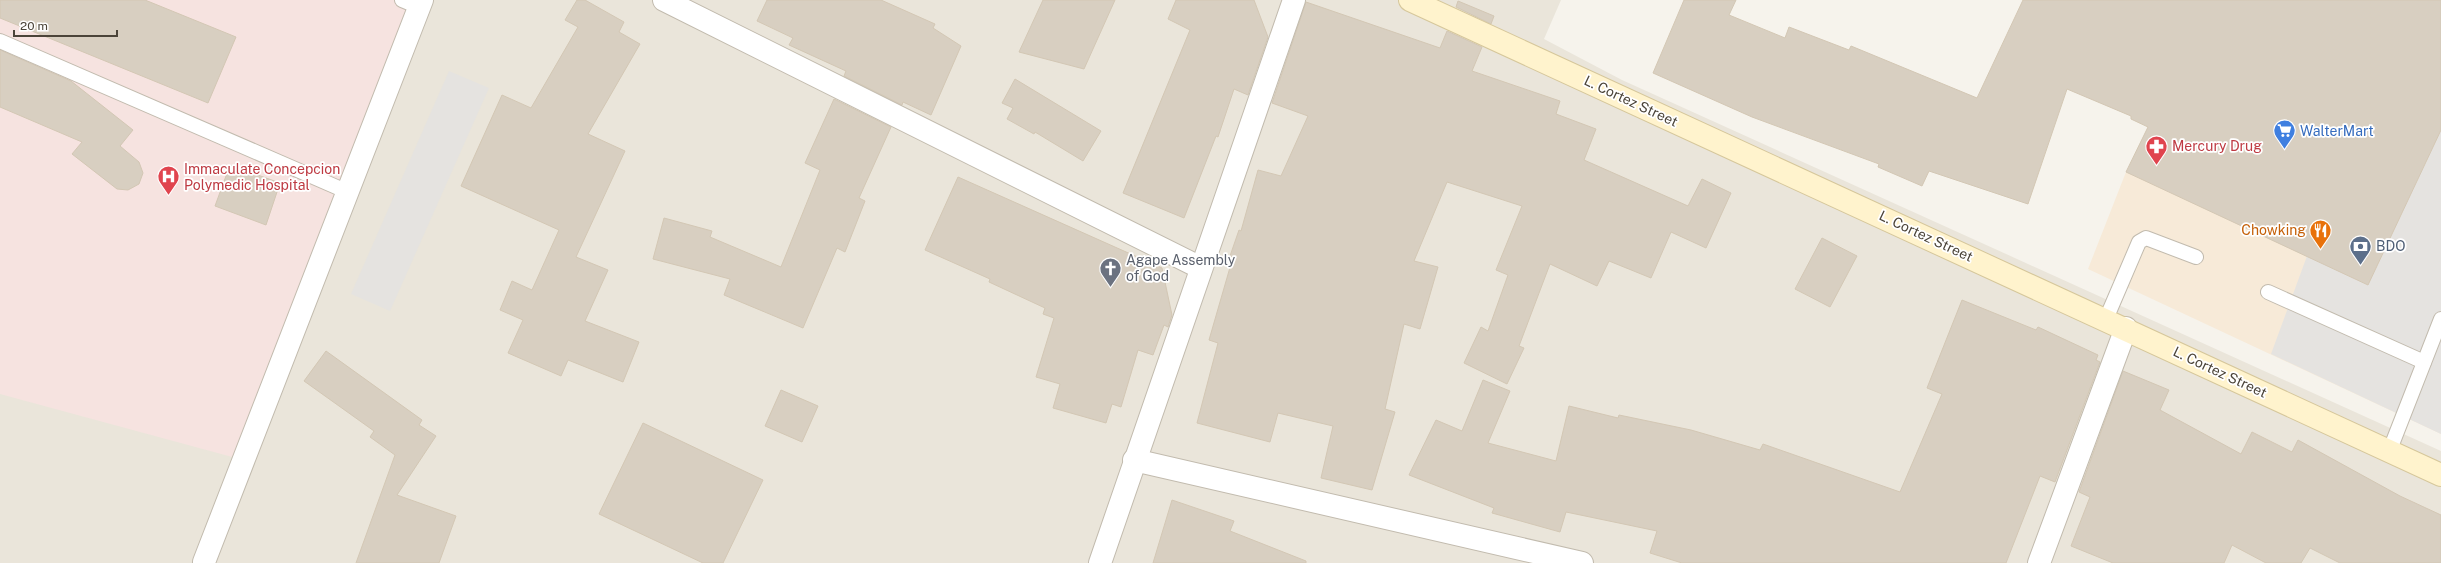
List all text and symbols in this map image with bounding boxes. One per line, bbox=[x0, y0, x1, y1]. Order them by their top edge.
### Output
scale bar bbox=[14, 12, 117, 38]
text: 20 m bbox=[20, 19, 48, 33]
street label: L. Cortez Street bbox=[1582, 72, 1680, 130]
supermarket icon: WalterMart bbox=[2271, 118, 2297, 151]
place label: WalterMart bbox=[2300, 123, 2374, 139]
pharmacy icon: Mercury Drug bbox=[2143, 133, 2169, 166]
place label: Mercury Drug bbox=[2172, 138, 2262, 154]
place label: Immaculate Concepcion Polymedic Hospital bbox=[184, 161, 340, 193]
hospital icon: Immaculate Concepcion Polymedic Hospital bbox=[155, 164, 181, 197]
street label: L. Cortez Street bbox=[1877, 207, 1975, 265]
restaurant icon: Chowking bbox=[2308, 217, 2334, 250]
place label: Chowking bbox=[2241, 222, 2306, 238]
bank icon: BDO bbox=[2347, 233, 2373, 266]
place label: BDO bbox=[2376, 238, 2405, 254]
place label: Agape Assembly of God bbox=[1126, 252, 1236, 284]
church icon: Agape Assembly of God bbox=[1097, 255, 1123, 288]
street label: L. Cortez Street bbox=[2171, 343, 2269, 401]

